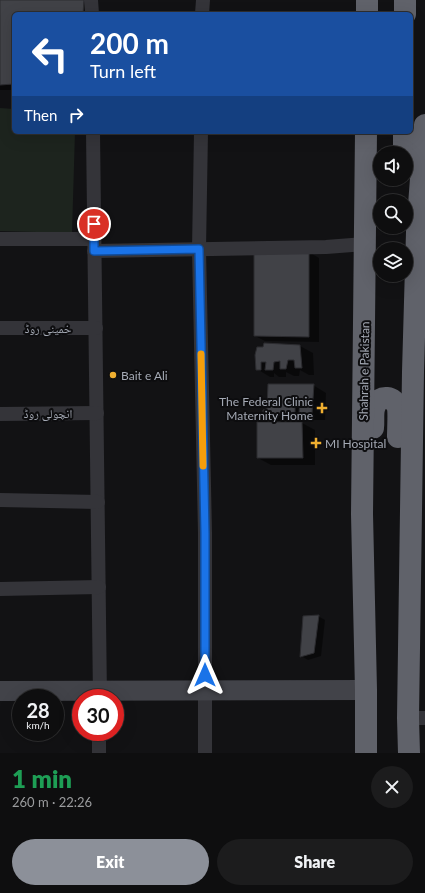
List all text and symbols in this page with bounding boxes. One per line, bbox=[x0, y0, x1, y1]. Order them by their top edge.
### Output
text: 200 m bbox=[90, 26, 169, 60]
icon: left bbox=[24, 28, 76, 80]
text: Turn left bbox=[90, 60, 156, 82]
icon: right bbox=[65, 104, 87, 126]
text: Then bbox=[24, 106, 57, 124]
map controls bbox=[373, 146, 413, 282]
button: sound bbox=[373, 146, 413, 186]
button: search bbox=[373, 194, 413, 234]
pin bbox=[77, 207, 111, 241]
icon: arrive bbox=[83, 213, 105, 235]
button: layers bbox=[373, 242, 413, 282]
street label: خمینی روڈ bbox=[25, 321, 72, 336]
street label: Shahrah e Pakistan bbox=[356, 321, 372, 421]
place label: Bait e Ali bbox=[121, 368, 168, 383]
marker: Bait e Ali bbox=[108, 370, 118, 380]
place label: The Federal Clinic Maternity Home bbox=[219, 394, 313, 423]
marker: The Federal Clinic Maternity Home bbox=[316, 402, 328, 414]
street label: انچولی روڈ bbox=[24, 406, 73, 421]
place label: MI Hospital bbox=[325, 436, 386, 451]
marker: MI Hospital bbox=[310, 437, 322, 449]
position arrow bbox=[184, 654, 226, 696]
speed limit sign: 30 bbox=[72, 689, 124, 741]
text: 28 bbox=[26, 698, 50, 722]
text: km/h bbox=[26, 719, 50, 731]
text: 1 min bbox=[12, 764, 72, 793]
button: close bbox=[371, 766, 413, 808]
text: 260 m · 22:26 bbox=[12, 794, 92, 810]
button: Exit bbox=[12, 839, 209, 885]
button: Share bbox=[217, 839, 413, 885]

